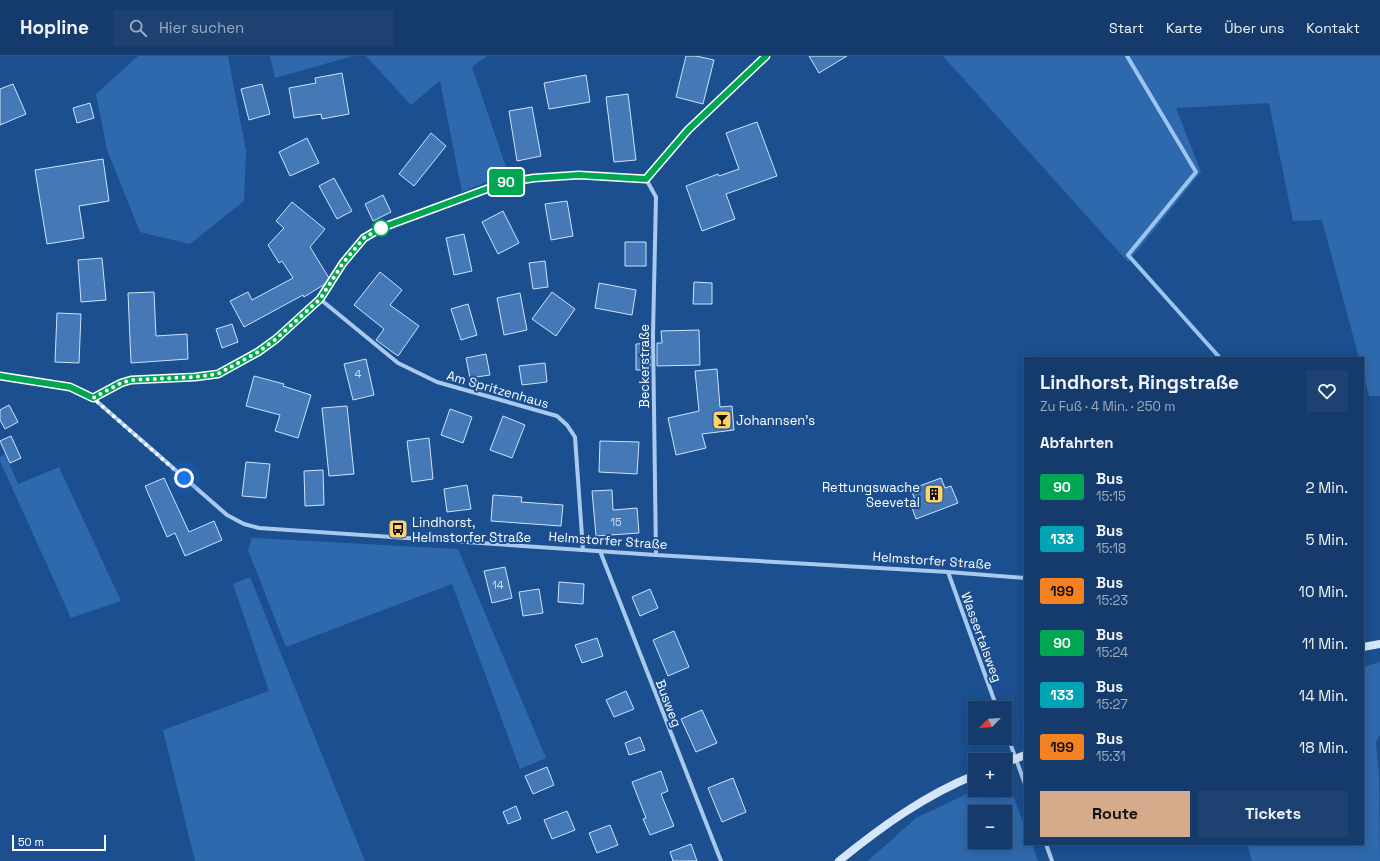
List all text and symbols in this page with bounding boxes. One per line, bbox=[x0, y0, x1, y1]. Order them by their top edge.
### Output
search box bbox=[113, 10, 393, 46]
text: Hopline bbox=[20, 15, 89, 40]
icon: search bbox=[127, 17, 149, 39]
text: Hier suchen bbox=[159, 18, 244, 37]
text: Start bbox=[1109, 19, 1144, 37]
text: Karte bbox=[1166, 19, 1202, 37]
text: Über uns bbox=[1224, 19, 1284, 37]
text: Kontakt bbox=[1306, 19, 1360, 37]
line badge: 90 bbox=[488, 169, 524, 195]
text: 90 bbox=[497, 173, 515, 191]
unlabelled marker bbox=[372, 219, 390, 237]
street label: Beckerstraße bbox=[636, 324, 653, 408]
house number: 4 bbox=[355, 367, 362, 381]
street label: Am Spritzenhaus bbox=[445, 367, 551, 412]
text: Lindhorst, Ringstraße bbox=[1040, 370, 1239, 395]
button: heart bbox=[1306, 370, 1348, 412]
text: Zu Fuß · 4 Min. · 250 m bbox=[1040, 398, 1175, 415]
bar icon: Johannsen's bbox=[711, 409, 733, 431]
place label: Johannsen's bbox=[736, 412, 815, 429]
text: Abfahrten bbox=[1040, 433, 1114, 452]
your location bbox=[174, 468, 194, 488]
text: Bus bbox=[1096, 469, 1123, 488]
text: 90 bbox=[1053, 478, 1071, 496]
text: 2 Min. bbox=[1305, 478, 1348, 497]
place label: Rettungswache Seevetal bbox=[822, 479, 920, 511]
building icon: Rettungswache Seevetal bbox=[923, 483, 945, 505]
text: 15:15 bbox=[1096, 488, 1126, 505]
place label: Lindhorst, Helmstorfer Straße bbox=[412, 514, 531, 546]
house number: 15 bbox=[610, 515, 622, 529]
bus stop icon: Lindhorst, Helmstorfer Straße bbox=[387, 518, 409, 540]
text: Bus bbox=[1096, 521, 1123, 540]
street label: Helmstorfer Straße bbox=[548, 528, 668, 553]
text: 133 bbox=[1050, 530, 1074, 548]
text: 5 Min. bbox=[1306, 530, 1348, 549]
text: 15:18 bbox=[1096, 540, 1126, 557]
street label: Helmstorfer Straße bbox=[872, 548, 992, 573]
text: Bus bbox=[1096, 573, 1123, 592]
house number: 14 bbox=[492, 578, 504, 592]
text: 199 bbox=[1050, 582, 1074, 600]
text: 10 Min. bbox=[1299, 582, 1348, 601]
street label: Wassertalsweg bbox=[957, 590, 1006, 685]
text: 15:23 bbox=[1096, 592, 1128, 609]
text: Bus bbox=[1096, 625, 1123, 644]
text: 90 bbox=[1053, 634, 1071, 652]
text: 11 Min. bbox=[1302, 634, 1348, 653]
text: 15:24 bbox=[1096, 644, 1128, 661]
street label: Busweg bbox=[652, 677, 685, 729]
text: Bus bbox=[1096, 677, 1123, 696]
text: 133 bbox=[1050, 686, 1074, 704]
text: 14 Min. bbox=[1299, 686, 1348, 705]
text: 15:27 bbox=[1096, 696, 1128, 713]
north arrow bbox=[968, 701, 1012, 745]
map controls bbox=[968, 701, 1012, 849]
text: Bus bbox=[1096, 729, 1123, 748]
text: 199 bbox=[1050, 738, 1074, 756]
text: 18 Min. bbox=[1299, 738, 1348, 757]
text: 15:31 bbox=[1096, 748, 1126, 765]
button: + bbox=[968, 753, 1012, 797]
button: Route bbox=[1040, 791, 1190, 837]
button: Tickets bbox=[1198, 791, 1348, 837]
button: − bbox=[968, 805, 1012, 849]
scale bar bbox=[12, 833, 106, 852]
text: 50 m bbox=[18, 835, 44, 849]

